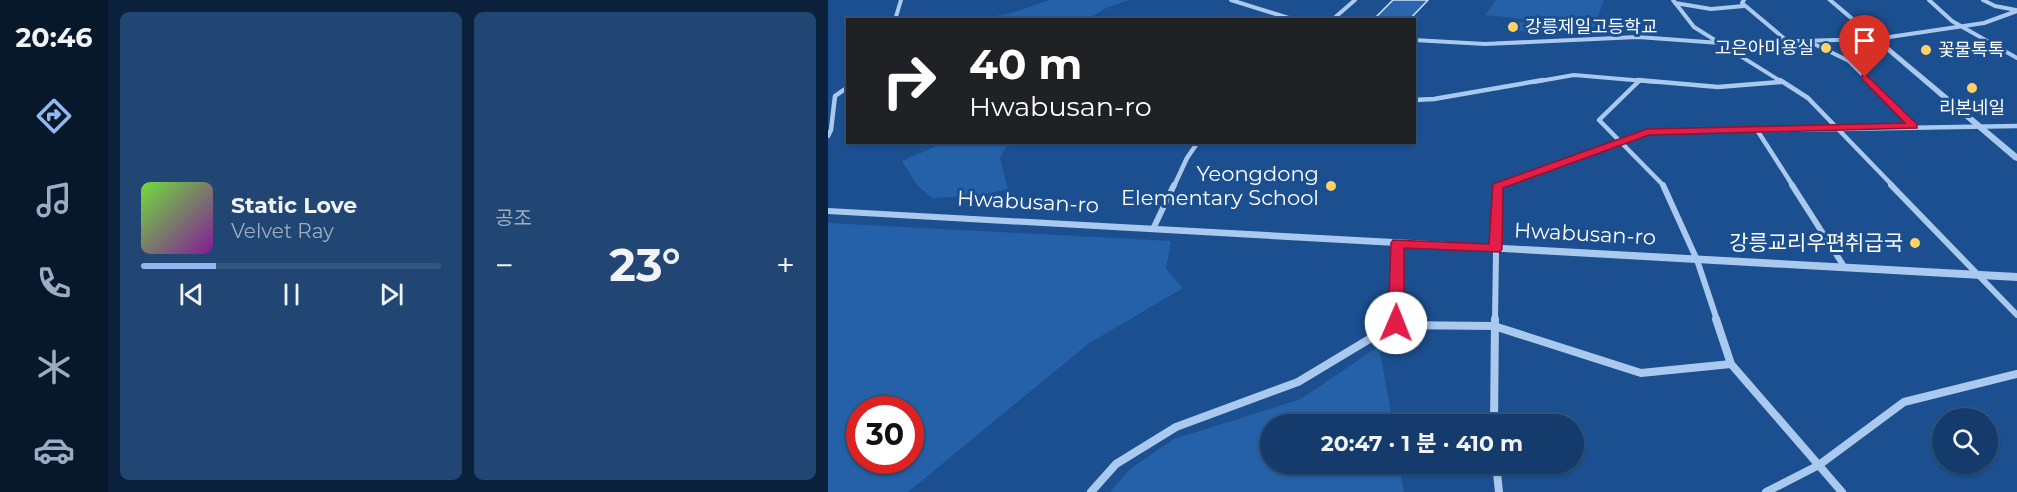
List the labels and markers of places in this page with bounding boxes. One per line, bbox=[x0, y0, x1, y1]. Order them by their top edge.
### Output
pin bbox=[1839, 15, 1890, 77]
place label: 강릉제일고등학교 bbox=[1525, 16, 1657, 38]
marker: 강릉제일고등학교 bbox=[1506, 20, 1520, 34]
place label: 고은아미용실 bbox=[1715, 37, 1814, 59]
place label: 꽃물톡톡 bbox=[1938, 39, 2004, 61]
marker: 고은아미용실 bbox=[1819, 41, 1833, 55]
marker: 꽃물톡톡 bbox=[1919, 43, 1933, 57]
marker: 리본네일 bbox=[1965, 81, 1979, 95]
place label: 리본네일 bbox=[1939, 97, 2005, 119]
place label: Yeongdong Elementary School bbox=[1121, 161, 1319, 210]
marker: Yeongdong Elementary School bbox=[1324, 179, 1338, 193]
place label: 강릉교리우편취급국 bbox=[1729, 230, 1903, 255]
marker: 강릉교리우편취급국 bbox=[1908, 236, 1922, 250]

